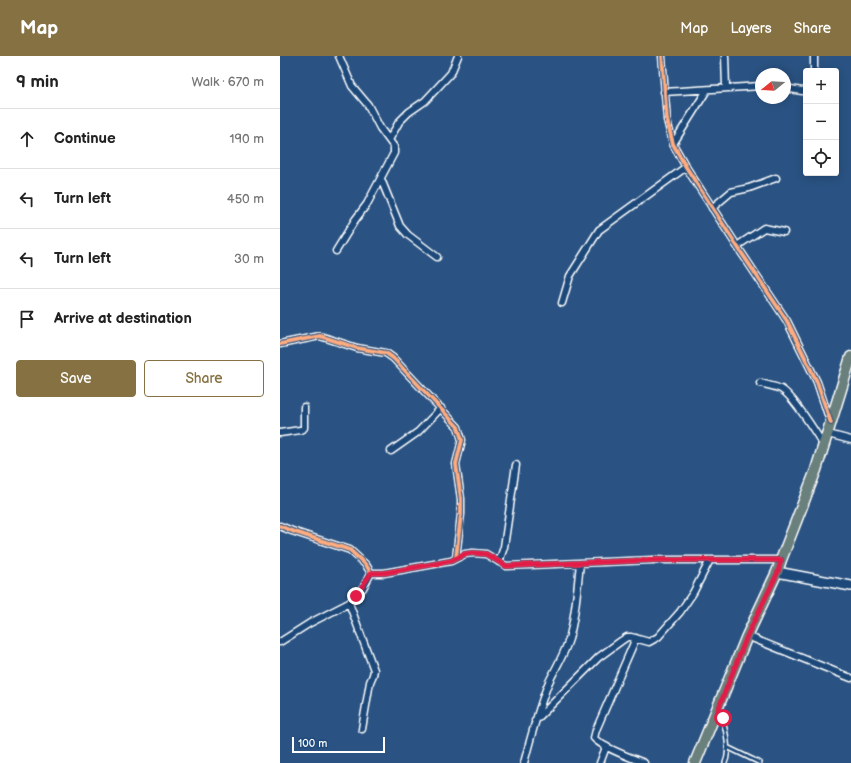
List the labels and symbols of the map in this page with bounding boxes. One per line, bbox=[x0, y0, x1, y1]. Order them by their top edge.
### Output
north arrow bbox=[755, 68, 791, 104]
route end bbox=[347, 587, 365, 605]
route start bbox=[714, 709, 732, 727]
scale bar bbox=[292, 735, 385, 754]

